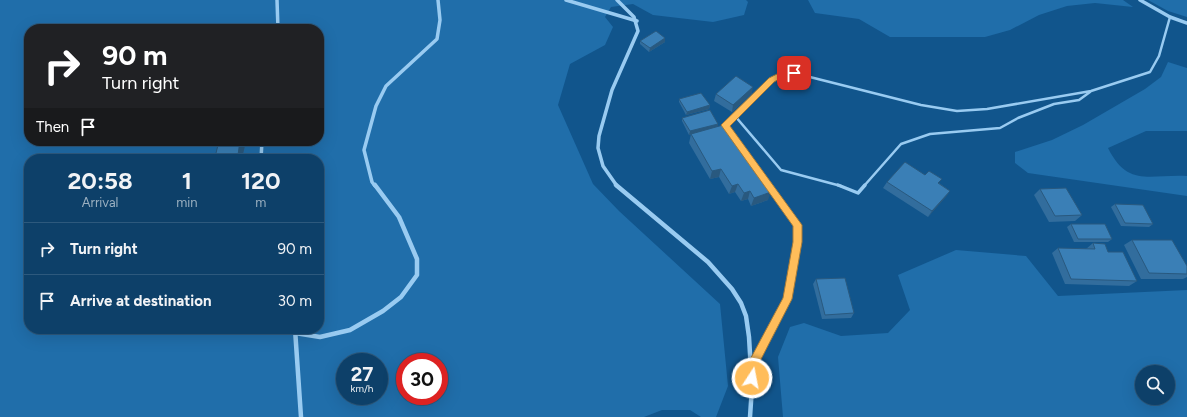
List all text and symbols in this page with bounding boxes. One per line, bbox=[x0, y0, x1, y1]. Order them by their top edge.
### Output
text: 90 m bbox=[102, 38, 167, 72]
icon: right bbox=[36, 40, 88, 92]
pin bbox=[777, 56, 811, 90]
icon: arrive bbox=[783, 62, 805, 84]
text: Turn right bbox=[102, 72, 179, 94]
icon: arrive bbox=[77, 116, 99, 138]
text: Then bbox=[36, 118, 69, 136]
text: 20:58 bbox=[67, 166, 133, 195]
text: 1 bbox=[182, 166, 192, 195]
text: 120 bbox=[241, 166, 281, 195]
text: Arrival bbox=[82, 195, 118, 210]
text: min bbox=[176, 195, 198, 210]
text: m bbox=[255, 195, 266, 210]
icon: right bbox=[36, 238, 58, 260]
text: Turn right bbox=[70, 240, 138, 258]
text: 90 m bbox=[277, 240, 312, 258]
icon: arrive bbox=[36, 290, 58, 312]
text: Arrive at destination bbox=[70, 292, 211, 310]
text: 30 m bbox=[278, 292, 312, 310]
speed limit sign: 30 bbox=[396, 353, 448, 405]
position arrow bbox=[731, 357, 773, 399]
text: 27 bbox=[351, 362, 373, 386]
map controls bbox=[1135, 365, 1175, 405]
button: search bbox=[1135, 365, 1175, 405]
text: km/h bbox=[351, 382, 373, 395]

